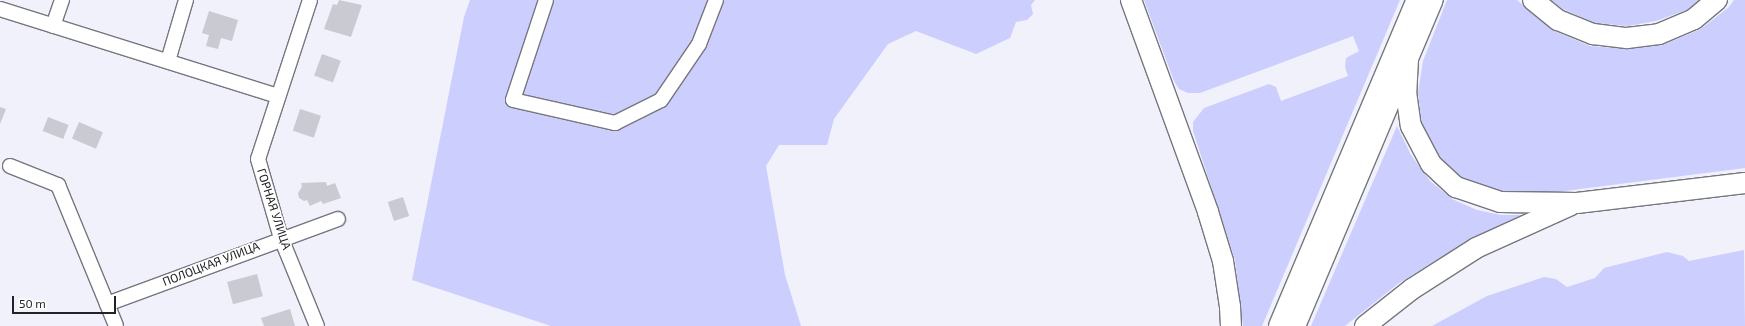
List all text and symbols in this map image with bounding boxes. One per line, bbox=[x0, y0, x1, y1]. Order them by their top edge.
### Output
street label: ГОРНАЯ УЛИЦА bbox=[254, 166, 294, 252]
street label: ПОЛОЦКАЯ УЛИЦА bbox=[160, 239, 262, 289]
scale bar bbox=[14, 288, 118, 314]
text: 50 m bbox=[19, 296, 46, 310]

